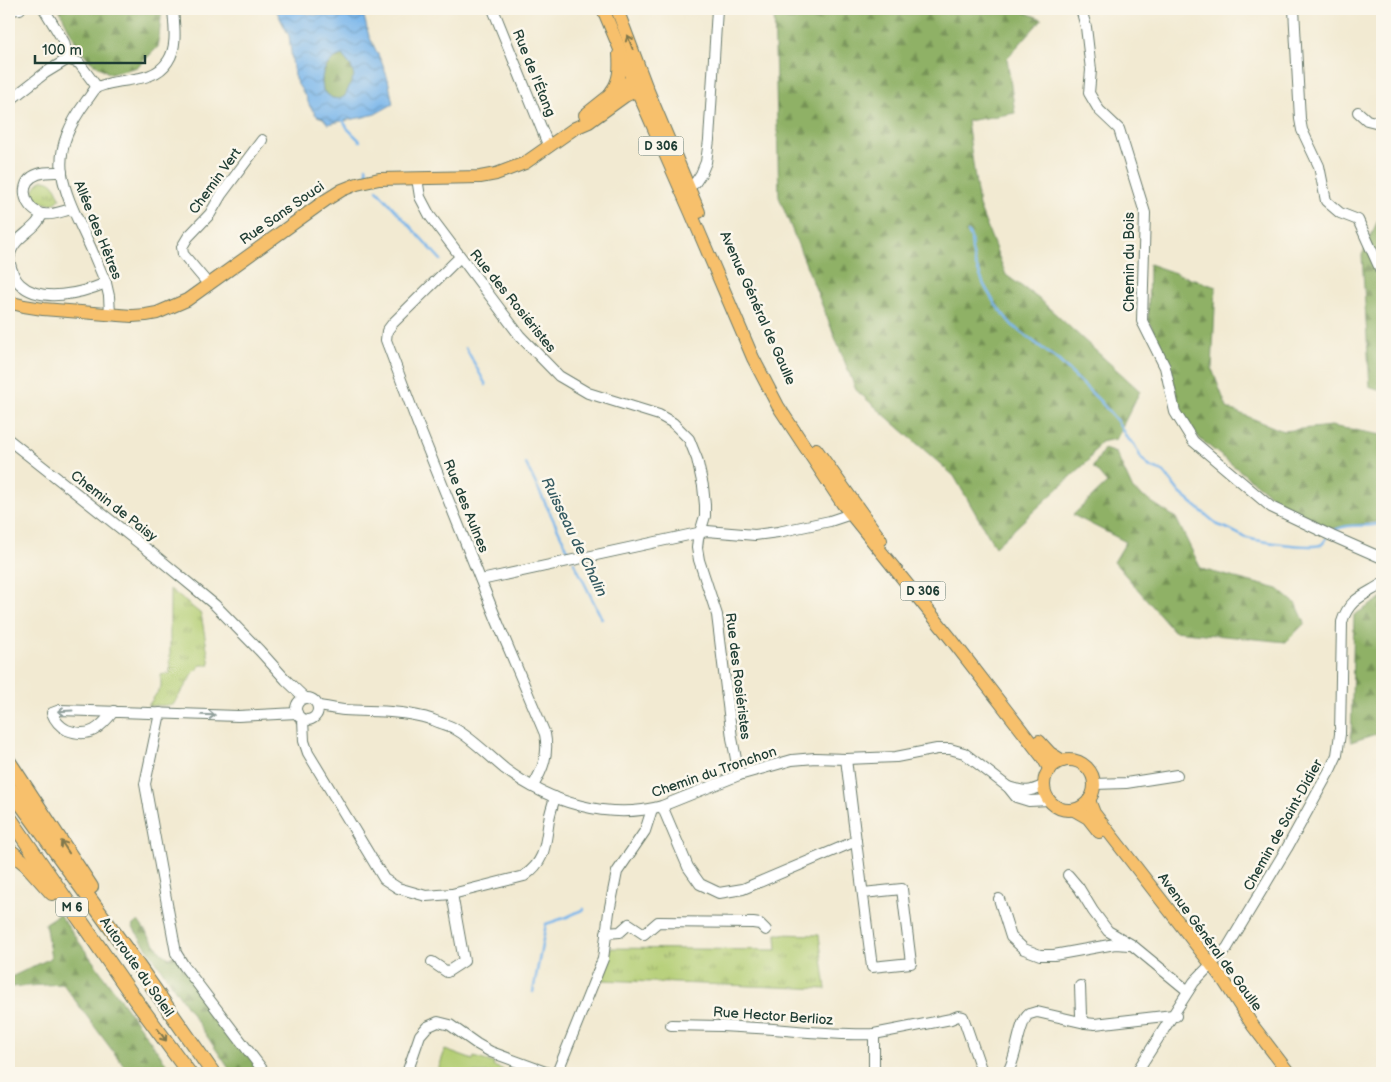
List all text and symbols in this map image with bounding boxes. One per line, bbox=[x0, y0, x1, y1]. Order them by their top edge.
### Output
street label: Rue de l'Étang bbox=[509, 26, 560, 119]
scale bar bbox=[35, 32, 145, 64]
one-way arrow bbox=[625, 35, 634, 51]
text: 100 m bbox=[42, 41, 82, 60]
road number: D 306 bbox=[638, 136, 684, 156]
street label: Chemin Vert bbox=[185, 144, 245, 217]
street label: Allée des Hêtres bbox=[70, 178, 126, 282]
street label: Rue Sans Souci bbox=[237, 178, 327, 248]
street label: Chemin du Bois bbox=[1121, 212, 1138, 312]
street label: Avenue Général de Gaulle bbox=[716, 229, 800, 387]
street label: Rue des Rosiéristes bbox=[466, 246, 560, 356]
street label: Rue des Aulnes bbox=[440, 457, 493, 555]
street label: Chemin de Paisy bbox=[67, 467, 161, 546]
water label: Ruisseau de Chalin bbox=[537, 474, 611, 600]
road number: D 306 bbox=[900, 582, 946, 600]
street label: Rue des Rosiéristes bbox=[722, 612, 754, 741]
one-way arrow bbox=[58, 706, 74, 715]
one-way arrow bbox=[200, 710, 216, 719]
street label: Chemin du Tronchon bbox=[649, 743, 779, 801]
street label: Chemin de Saint-Didier bbox=[1240, 756, 1327, 894]
one-way arrow bbox=[60, 840, 70, 854]
street label: Avenue Général de Gaulle bbox=[1154, 870, 1266, 1014]
road number: M 6 bbox=[56, 898, 88, 916]
street label: Autoroute du Soleil bbox=[96, 914, 178, 1020]
street label: Rue Hector Berlioz bbox=[712, 1003, 834, 1029]
one-way arrow bbox=[157, 1028, 167, 1042]

